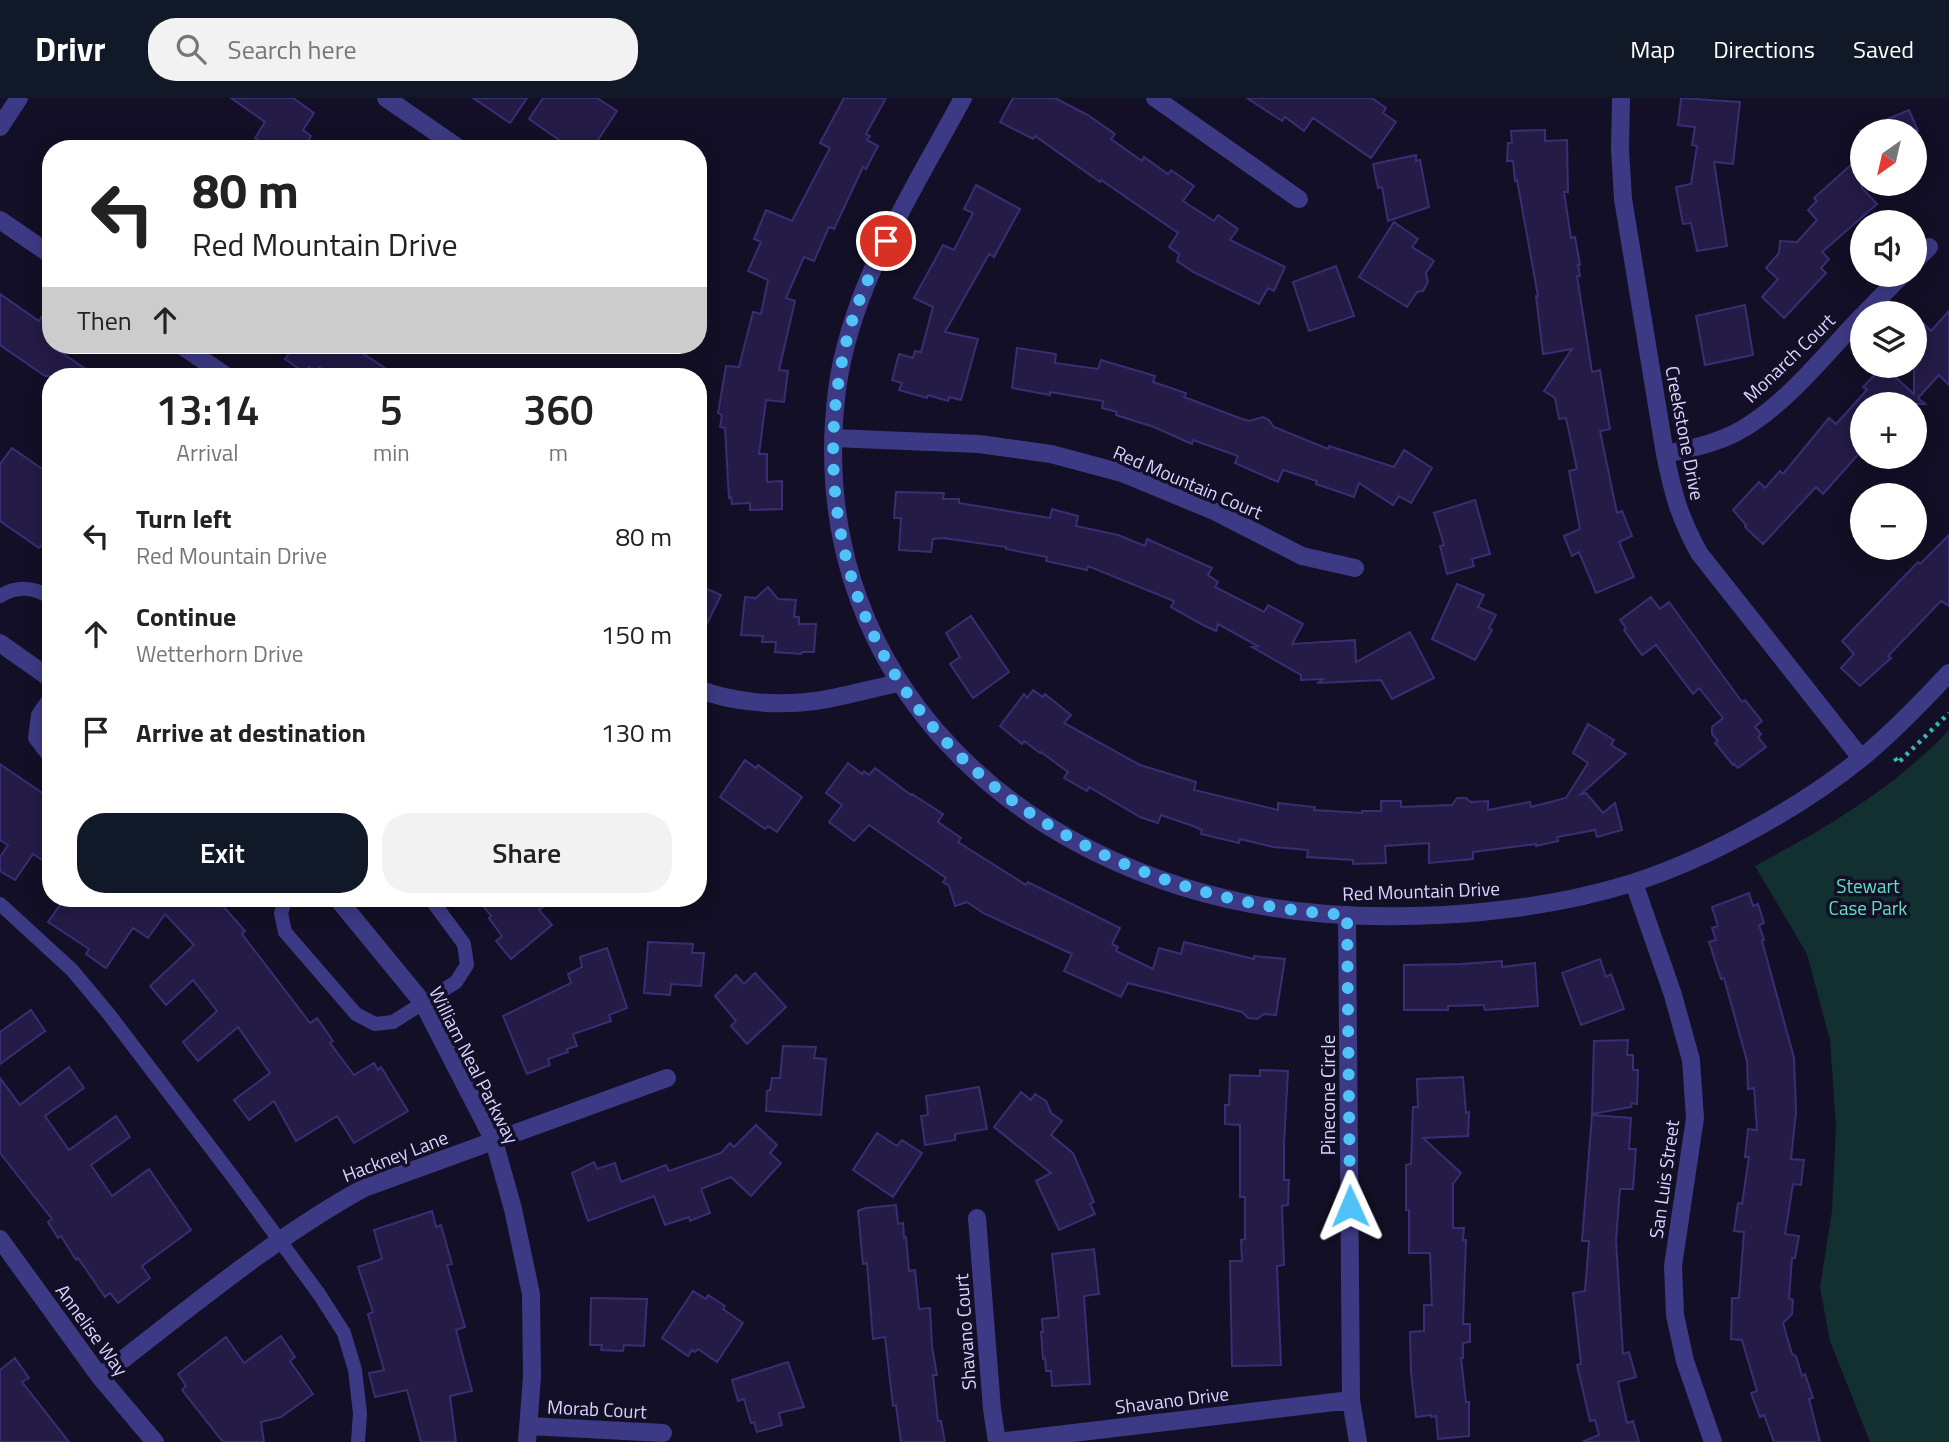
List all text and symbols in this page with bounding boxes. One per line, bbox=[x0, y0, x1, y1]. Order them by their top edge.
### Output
search box bbox=[148, 18, 638, 81]
text: Drivr bbox=[35, 24, 106, 74]
icon: search bbox=[172, 30, 210, 68]
text: Search here bbox=[228, 30, 357, 69]
text: Map bbox=[1630, 31, 1675, 67]
text: Directions bbox=[1713, 31, 1815, 67]
text: Saved bbox=[1853, 31, 1914, 67]
north arrow bbox=[1850, 119, 1927, 196]
map controls bbox=[1850, 119, 1927, 560]
text: 80 m bbox=[192, 152, 299, 227]
icon: left bbox=[77, 168, 168, 259]
button: sound bbox=[1850, 210, 1927, 287]
pin bbox=[856, 211, 916, 271]
text: Red Mountain Drive bbox=[192, 220, 458, 268]
icon: arrive bbox=[867, 222, 905, 260]
text: Then bbox=[77, 301, 132, 340]
icon: ahead bbox=[146, 301, 184, 339]
button: layers bbox=[1850, 301, 1927, 378]
street label: Monarch Court bbox=[1736, 306, 1841, 409]
street label: Creekstone Drive bbox=[1658, 363, 1713, 502]
text: 13:14 bbox=[155, 377, 260, 441]
text: 5 bbox=[380, 377, 403, 441]
text: 360 bbox=[523, 377, 594, 441]
button: + bbox=[1850, 392, 1927, 469]
text: Arrival bbox=[176, 435, 239, 470]
text: min bbox=[373, 435, 410, 470]
text: m bbox=[549, 435, 568, 470]
street label: Red Mountain Court bbox=[1109, 437, 1268, 526]
button: − bbox=[1850, 483, 1927, 560]
text: Turn left bbox=[136, 499, 231, 538]
icon: left bbox=[77, 517, 115, 555]
text: 80 m bbox=[615, 517, 672, 556]
text: Red Mountain Drive bbox=[136, 538, 327, 573]
text: Continue bbox=[136, 597, 236, 636]
icon: ahead bbox=[77, 615, 115, 653]
text: 150 m bbox=[601, 615, 672, 654]
text: Wetterhorn Drive bbox=[136, 636, 303, 671]
icon: arrive bbox=[77, 713, 115, 751]
text: Arrive at destination bbox=[136, 713, 366, 752]
text: 130 m bbox=[601, 713, 672, 752]
button: Exit bbox=[77, 813, 368, 893]
button: Share bbox=[382, 813, 672, 893]
park label: Stewart Case Park bbox=[1829, 871, 1907, 922]
street label: Red Mountain Drive bbox=[1342, 873, 1500, 908]
street label: William Neal Parkway bbox=[422, 981, 527, 1149]
street label: Pinecone Circle bbox=[1313, 1035, 1342, 1155]
street label: San Luis Street bbox=[1641, 1117, 1686, 1240]
street label: Hackney Lane bbox=[338, 1122, 452, 1189]
position arrow bbox=[1313, 1169, 1387, 1243]
street label: Shavano Court bbox=[946, 1273, 983, 1391]
street label: Annelise Way bbox=[49, 1278, 136, 1382]
street label: Shavano Drive bbox=[1113, 1378, 1230, 1421]
street label: Morab Court bbox=[546, 1391, 648, 1426]

